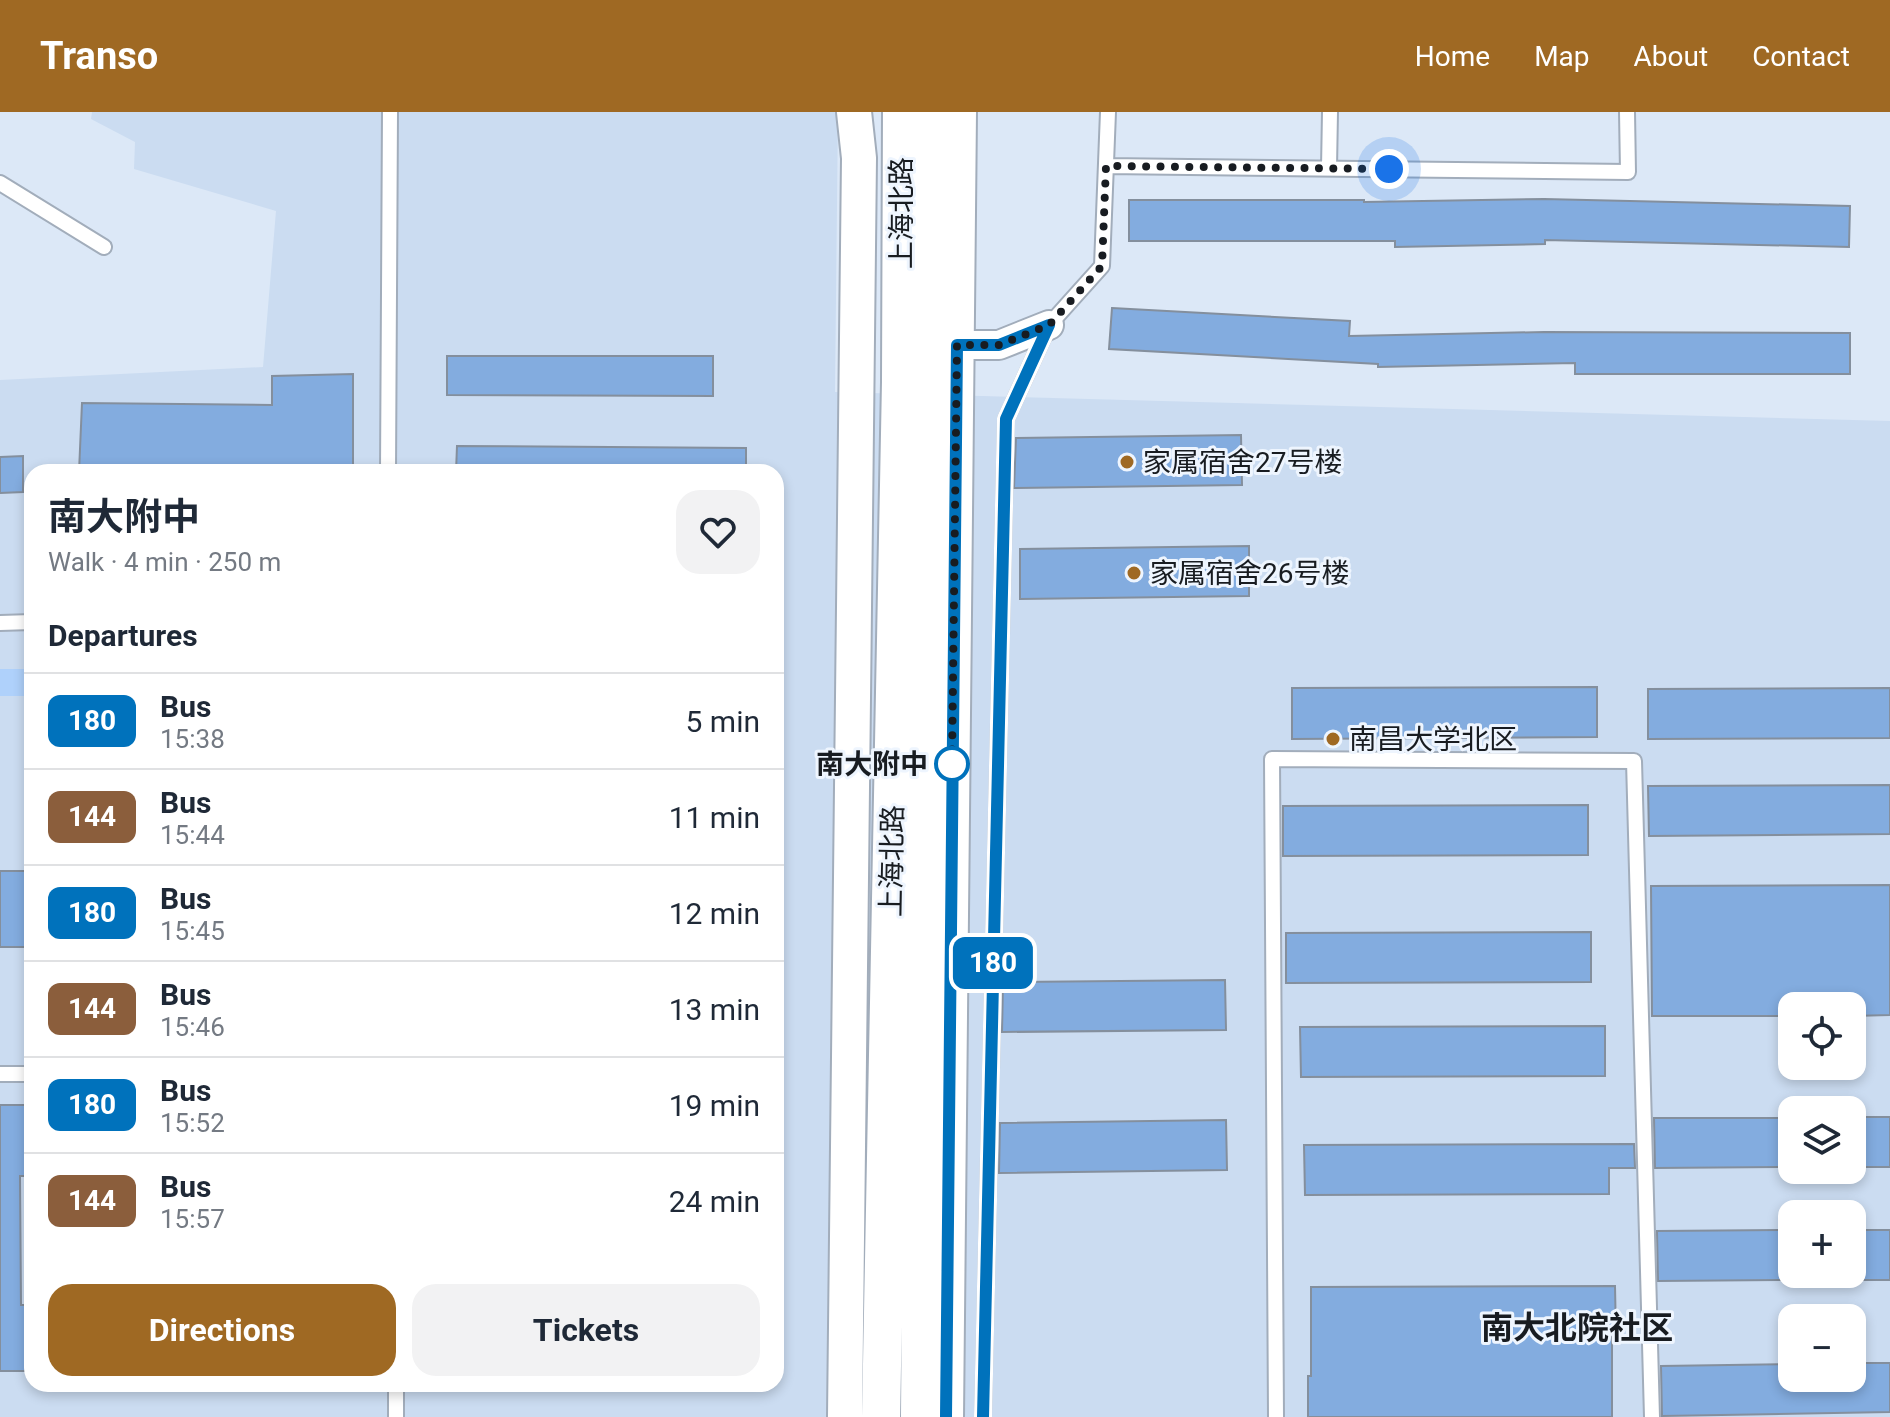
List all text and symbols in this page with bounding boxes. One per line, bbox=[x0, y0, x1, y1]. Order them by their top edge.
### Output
text: Transo bbox=[40, 34, 158, 78]
text: Home bbox=[1415, 40, 1490, 73]
text: Map bbox=[1534, 40, 1590, 73]
text: About bbox=[1634, 40, 1708, 73]
text: Contact bbox=[1752, 40, 1850, 73]
your location bbox=[1369, 149, 1409, 189]
street label: 上海北路 bbox=[885, 157, 918, 269]
place label: 家属宿舍27号楼 bbox=[1143, 446, 1342, 479]
marker: 家属宿舍27号楼 bbox=[1118, 453, 1136, 471]
button: heart bbox=[676, 490, 760, 574]
text: 南大附中 bbox=[48, 495, 200, 539]
text: Walk · 4 min · 250 m bbox=[48, 547, 281, 577]
place label: 家属宿舍26号楼 bbox=[1150, 557, 1349, 590]
marker: 家属宿舍26号楼 bbox=[1125, 564, 1143, 582]
text: Departures bbox=[48, 618, 198, 653]
text: Bus bbox=[160, 689, 211, 724]
text: 180 bbox=[68, 704, 116, 737]
text: 5 min bbox=[686, 704, 760, 739]
place label: 南昌大学北区 bbox=[1349, 723, 1517, 756]
text: 15:38 bbox=[160, 724, 225, 754]
marker: 南昌大学北区 bbox=[1324, 730, 1342, 748]
marker: 南大附中 bbox=[935, 747, 969, 781]
place label: 南大附中 bbox=[816, 748, 928, 781]
text: Bus bbox=[160, 785, 211, 820]
text: 144 bbox=[68, 800, 116, 833]
text: 11 min bbox=[669, 800, 760, 835]
street label: 上海北路 bbox=[875, 805, 909, 917]
text: 15:44 bbox=[160, 820, 225, 850]
text: Bus bbox=[160, 881, 211, 916]
text: 180 bbox=[68, 896, 116, 929]
text: 12 min bbox=[669, 896, 760, 931]
text: 15:45 bbox=[160, 916, 225, 946]
line badge: 180 bbox=[947, 937, 1039, 989]
text: 180 bbox=[969, 946, 1017, 979]
text: Bus bbox=[160, 977, 211, 1012]
text: 144 bbox=[68, 992, 116, 1025]
text: 13 min bbox=[669, 992, 760, 1027]
map controls bbox=[1778, 992, 1866, 1392]
button: locate bbox=[1778, 992, 1866, 1080]
text: 15:46 bbox=[160, 1012, 225, 1042]
text: Bus bbox=[160, 1073, 211, 1108]
text: 180 bbox=[68, 1088, 116, 1121]
text: 19 min bbox=[669, 1088, 760, 1123]
button: layers bbox=[1778, 1096, 1866, 1184]
text: 15:52 bbox=[160, 1108, 225, 1138]
text: Bus bbox=[160, 1169, 211, 1204]
text: 144 bbox=[68, 1184, 116, 1217]
text: 24 min bbox=[669, 1184, 760, 1219]
button: + bbox=[1778, 1200, 1866, 1288]
text: 15:57 bbox=[160, 1204, 225, 1234]
button: Directions bbox=[48, 1284, 396, 1376]
button: Tickets bbox=[412, 1284, 760, 1376]
button: − bbox=[1778, 1304, 1866, 1392]
district label: 南大北院社区 bbox=[1481, 1309, 1673, 1347]

